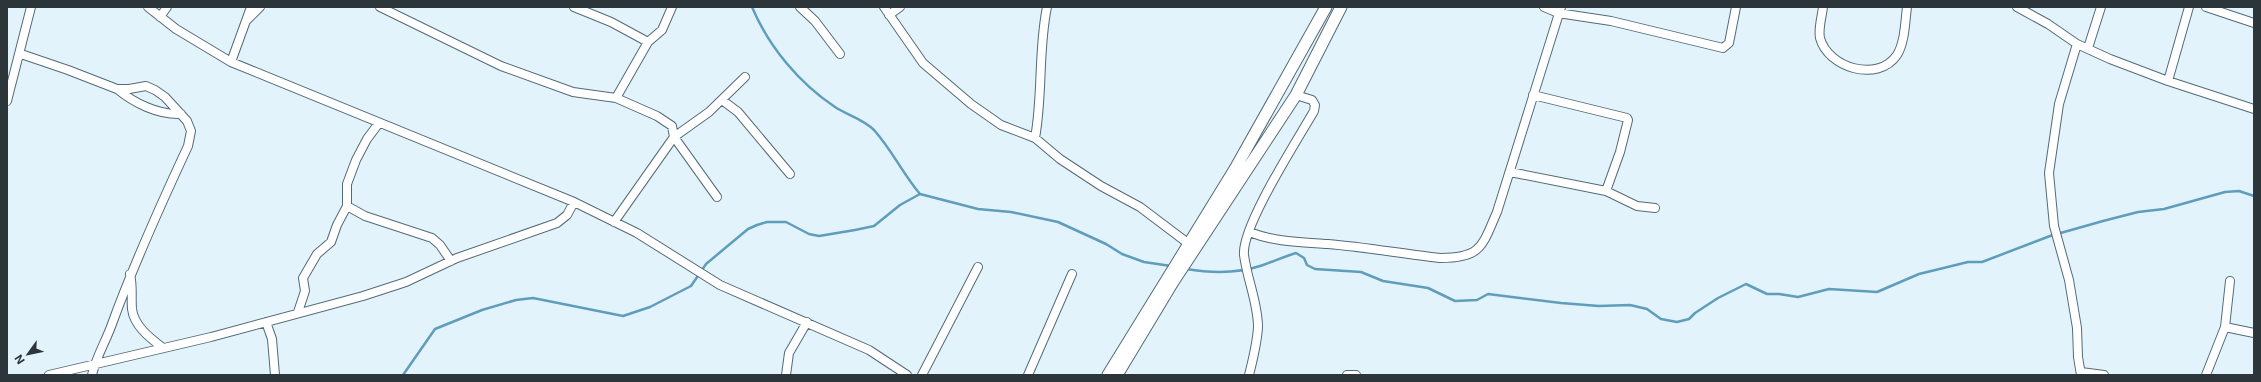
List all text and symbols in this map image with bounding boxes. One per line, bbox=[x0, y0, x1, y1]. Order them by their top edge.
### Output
north arrow bbox=[8, 334, 48, 374]
text: N bbox=[11, 352, 28, 367]

